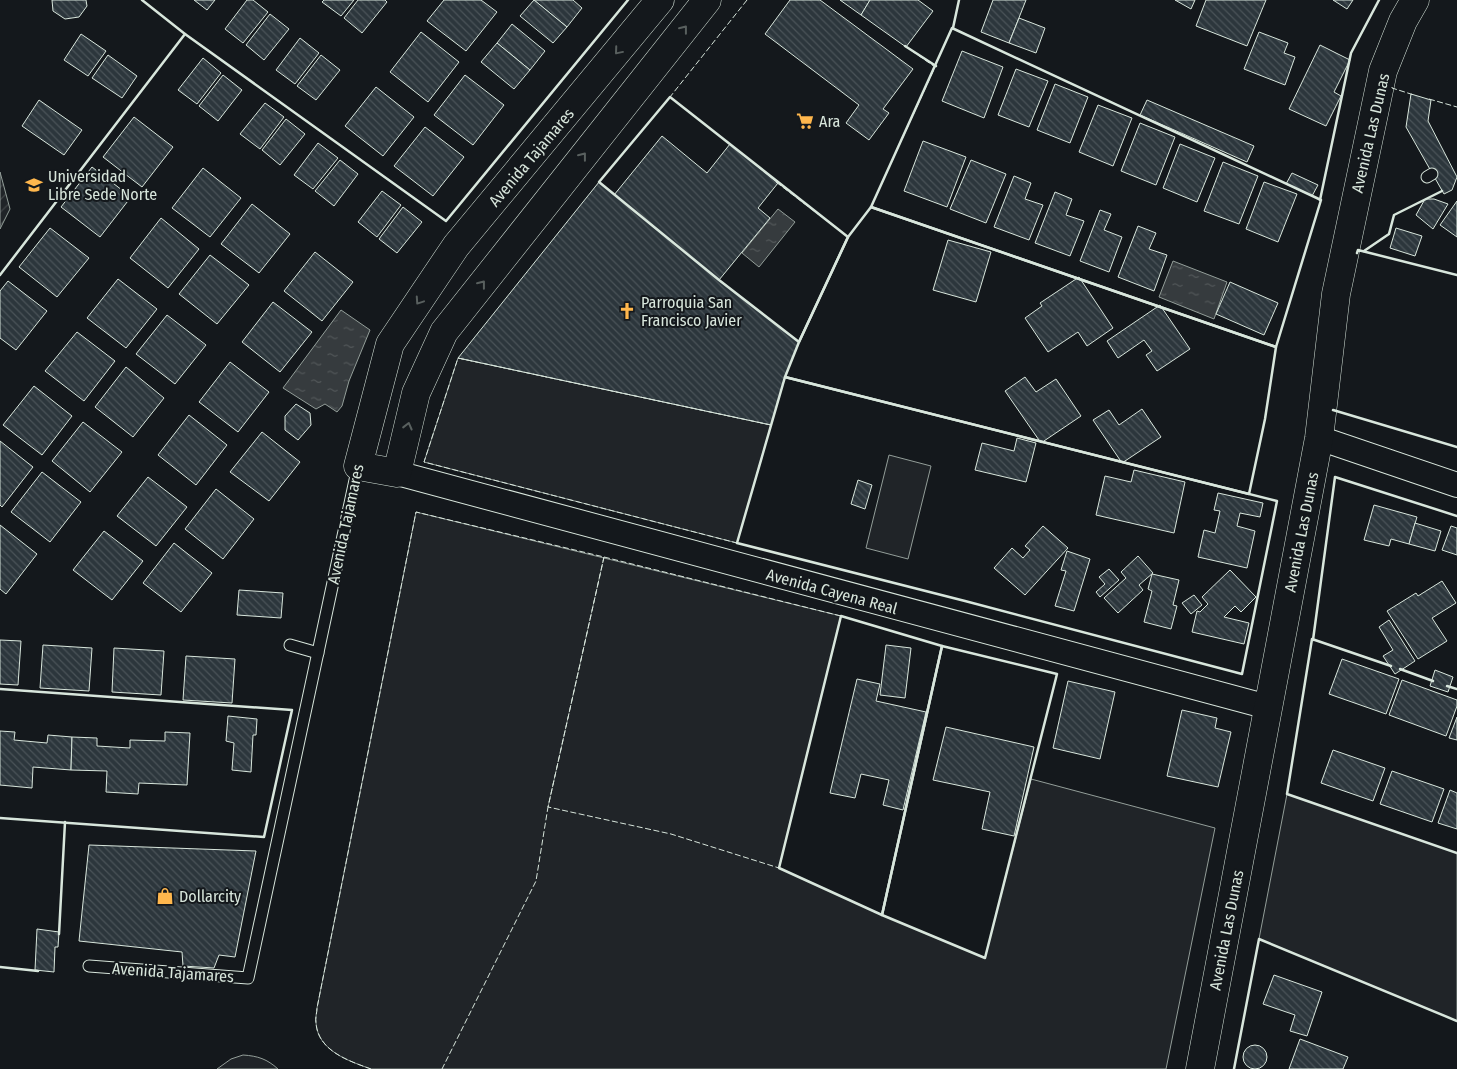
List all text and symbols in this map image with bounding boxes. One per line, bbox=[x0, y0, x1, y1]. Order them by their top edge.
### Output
one-way arrow bbox=[678, 26, 686, 35]
one-way arrow bbox=[616, 45, 624, 54]
street label: Avenida Las Dunas bbox=[1348, 71, 1393, 195]
street label: Avenida Tajamares bbox=[485, 104, 578, 210]
supermarket icon: Ara bbox=[795, 111, 815, 131]
place label: Ara bbox=[819, 112, 841, 131]
one-way arrow bbox=[577, 153, 586, 162]
place label: Universidad Libre Sede Norte bbox=[48, 167, 157, 204]
school or university icon: Universidad Libre Sede Norte bbox=[24, 175, 44, 195]
one-way arrow bbox=[476, 280, 485, 290]
place label: Parroquia San Francisco Javier bbox=[641, 293, 742, 330]
one-way arrow bbox=[416, 295, 425, 305]
church icon: Parroquia San Francisco Javier bbox=[617, 301, 637, 321]
one-way arrow bbox=[402, 422, 413, 431]
street label: Avenida Tajamares bbox=[323, 462, 368, 586]
street label: Avenida Las Dunas bbox=[1281, 470, 1322, 594]
street label: Avenida Cayena Real bbox=[764, 565, 899, 618]
street label: Avenida Las Dunas bbox=[1206, 868, 1247, 992]
shop icon: Dollarcity bbox=[155, 886, 175, 906]
place label: Dollarcity bbox=[179, 887, 242, 906]
street label: Avenida Tajamares bbox=[111, 959, 235, 986]

